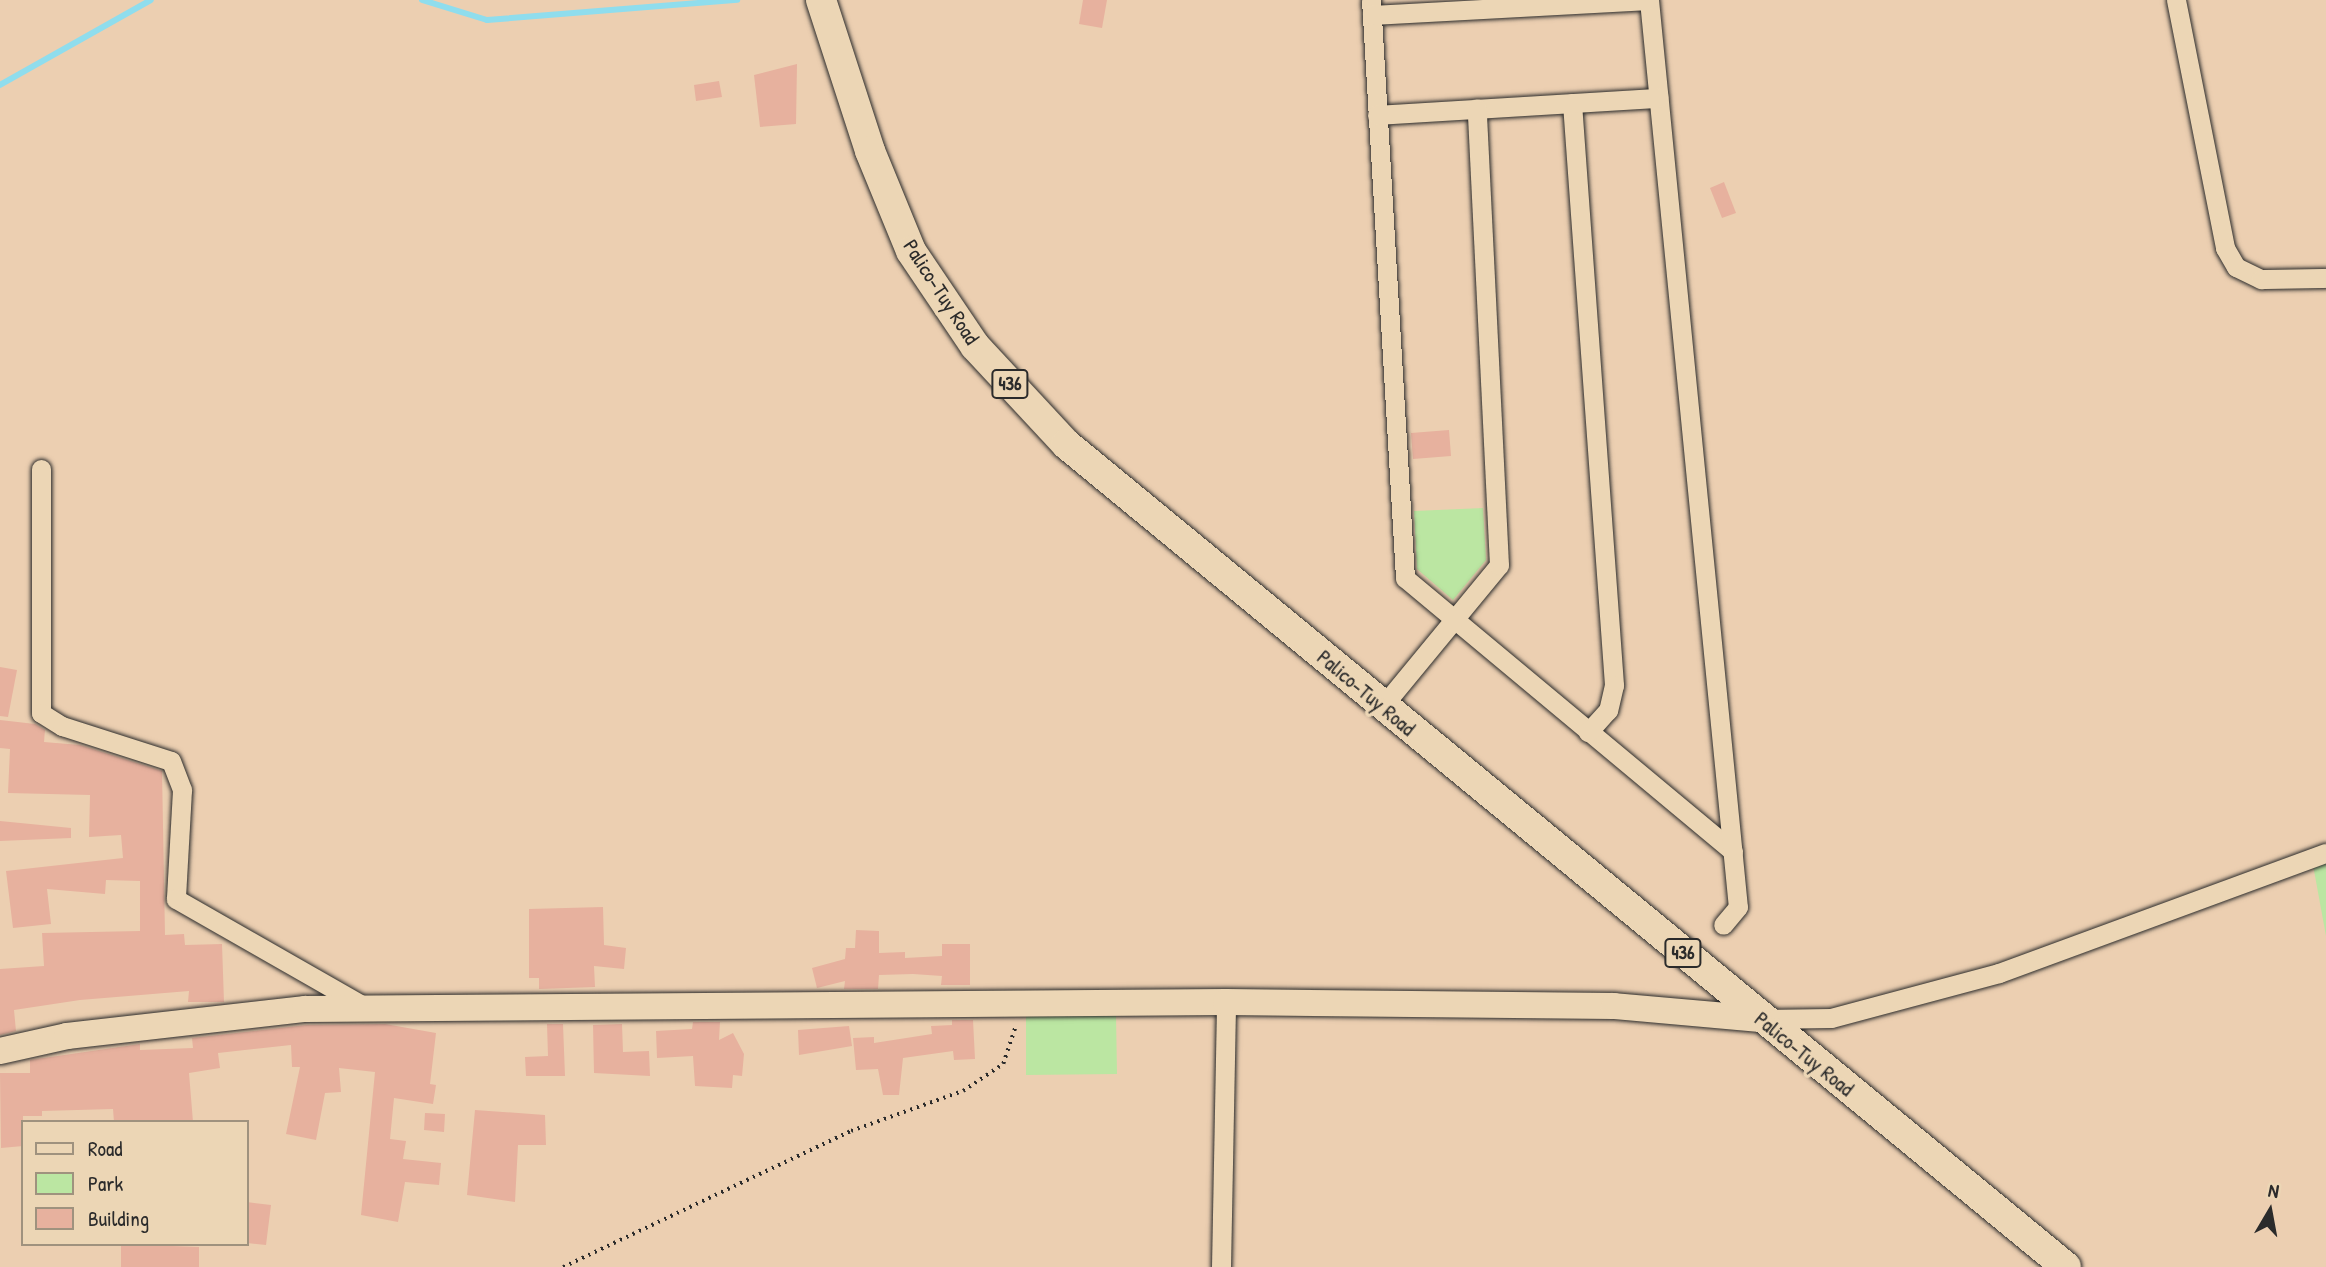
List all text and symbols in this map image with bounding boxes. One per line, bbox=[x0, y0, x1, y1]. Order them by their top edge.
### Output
street label: Palico-Tuy Road bbox=[898, 235, 984, 349]
road number: 436 bbox=[991, 368, 1029, 400]
street label: Palico-Tuy Road bbox=[1312, 645, 1420, 741]
road number: 436 bbox=[1664, 937, 1702, 968]
street label: Palico-Tuy Road bbox=[1749, 1006, 1859, 1102]
legend bbox=[21, 1120, 248, 1246]
text: Road bbox=[88, 1134, 122, 1163]
text: Park bbox=[88, 1169, 123, 1198]
north arrow bbox=[2235, 1176, 2305, 1246]
text: N bbox=[2266, 1177, 2281, 1204]
text: Building bbox=[88, 1204, 149, 1233]

